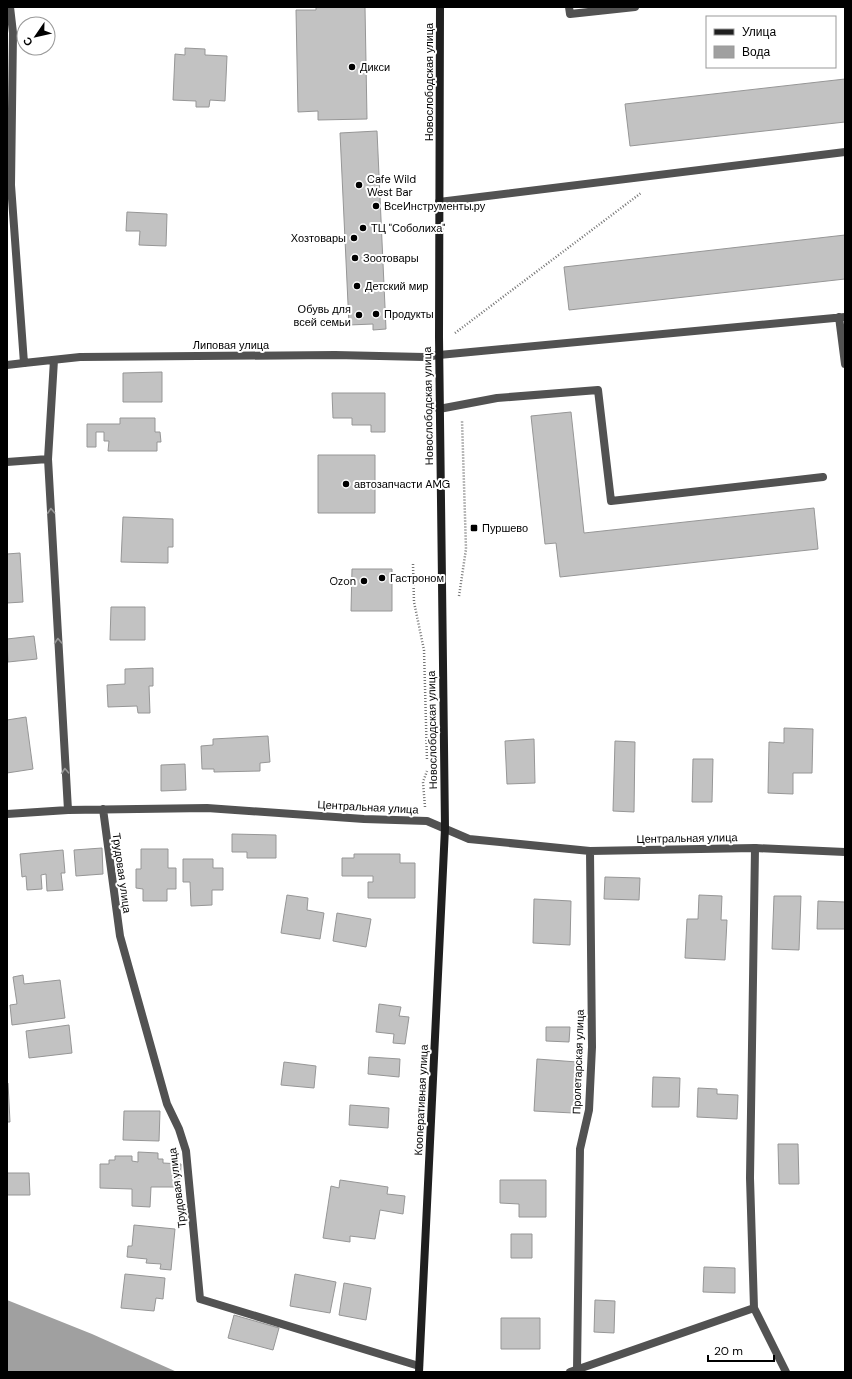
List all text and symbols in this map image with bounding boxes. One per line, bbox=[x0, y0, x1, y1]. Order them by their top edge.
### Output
north arrow bbox=[16, 16, 56, 56]
legend bbox=[706, 16, 836, 68]
street label: Новослободская улица bbox=[422, 22, 436, 141]
text: Улица bbox=[742, 24, 776, 40]
text: С bbox=[20, 34, 36, 49]
text: Вода bbox=[742, 44, 770, 60]
place label: Дикси bbox=[360, 60, 390, 74]
marker: Дикси bbox=[347, 62, 357, 72]
place label: Cafe Wild West Bar bbox=[367, 172, 416, 199]
marker: Cafe Wild West Bar bbox=[354, 180, 364, 190]
place label: ВсеИнструменты.ру bbox=[384, 199, 486, 213]
marker: ВсеИнструменты.ру bbox=[371, 201, 381, 211]
place label: ТЦ "Соболиха" bbox=[371, 221, 445, 235]
marker: ТЦ "Соболиха" bbox=[358, 223, 368, 233]
place label: Хозтовары bbox=[291, 231, 346, 245]
marker: Хозтовары bbox=[349, 233, 359, 243]
place label: Зоотовары bbox=[363, 251, 419, 265]
marker: Зоотовары bbox=[350, 253, 360, 263]
place label: Детский мир bbox=[365, 279, 428, 293]
marker: Детский мир bbox=[352, 281, 362, 291]
place label: Обувь для всей семьи bbox=[294, 302, 351, 329]
place label: Продукты bbox=[384, 307, 434, 321]
marker: Продукты bbox=[371, 309, 381, 319]
marker: Обувь для всей семьи bbox=[354, 310, 364, 320]
street label: Липовая улица bbox=[193, 338, 270, 352]
street label: Новослободская улица bbox=[420, 346, 436, 465]
place label: автозапчасти AMG bbox=[354, 477, 450, 491]
marker: автозапчасти AMG bbox=[341, 479, 351, 489]
one-way arrow bbox=[46, 508, 55, 514]
place label: Пуршево bbox=[482, 521, 528, 535]
marker: Пуршево bbox=[469, 523, 479, 533]
place label: Гастроном bbox=[390, 571, 444, 585]
marker: Гастроном bbox=[377, 573, 387, 583]
place label: Ozon bbox=[330, 574, 356, 588]
marker: Ozon bbox=[359, 576, 369, 586]
one-way arrow bbox=[54, 638, 62, 644]
street label: Новослободская улица bbox=[424, 670, 440, 789]
one-way arrow bbox=[61, 768, 70, 774]
street label: Центральная улица bbox=[317, 797, 420, 817]
street label: Центральная улица bbox=[636, 830, 739, 846]
street label: Трудовая улица bbox=[109, 832, 135, 915]
street label: Пролетарская улица bbox=[569, 1008, 587, 1115]
street label: Кооперативная улица bbox=[411, 1043, 431, 1156]
street label: Трудовая улица bbox=[165, 1146, 189, 1229]
scale bar bbox=[708, 1337, 774, 1363]
text: 20 m bbox=[714, 1343, 743, 1359]

